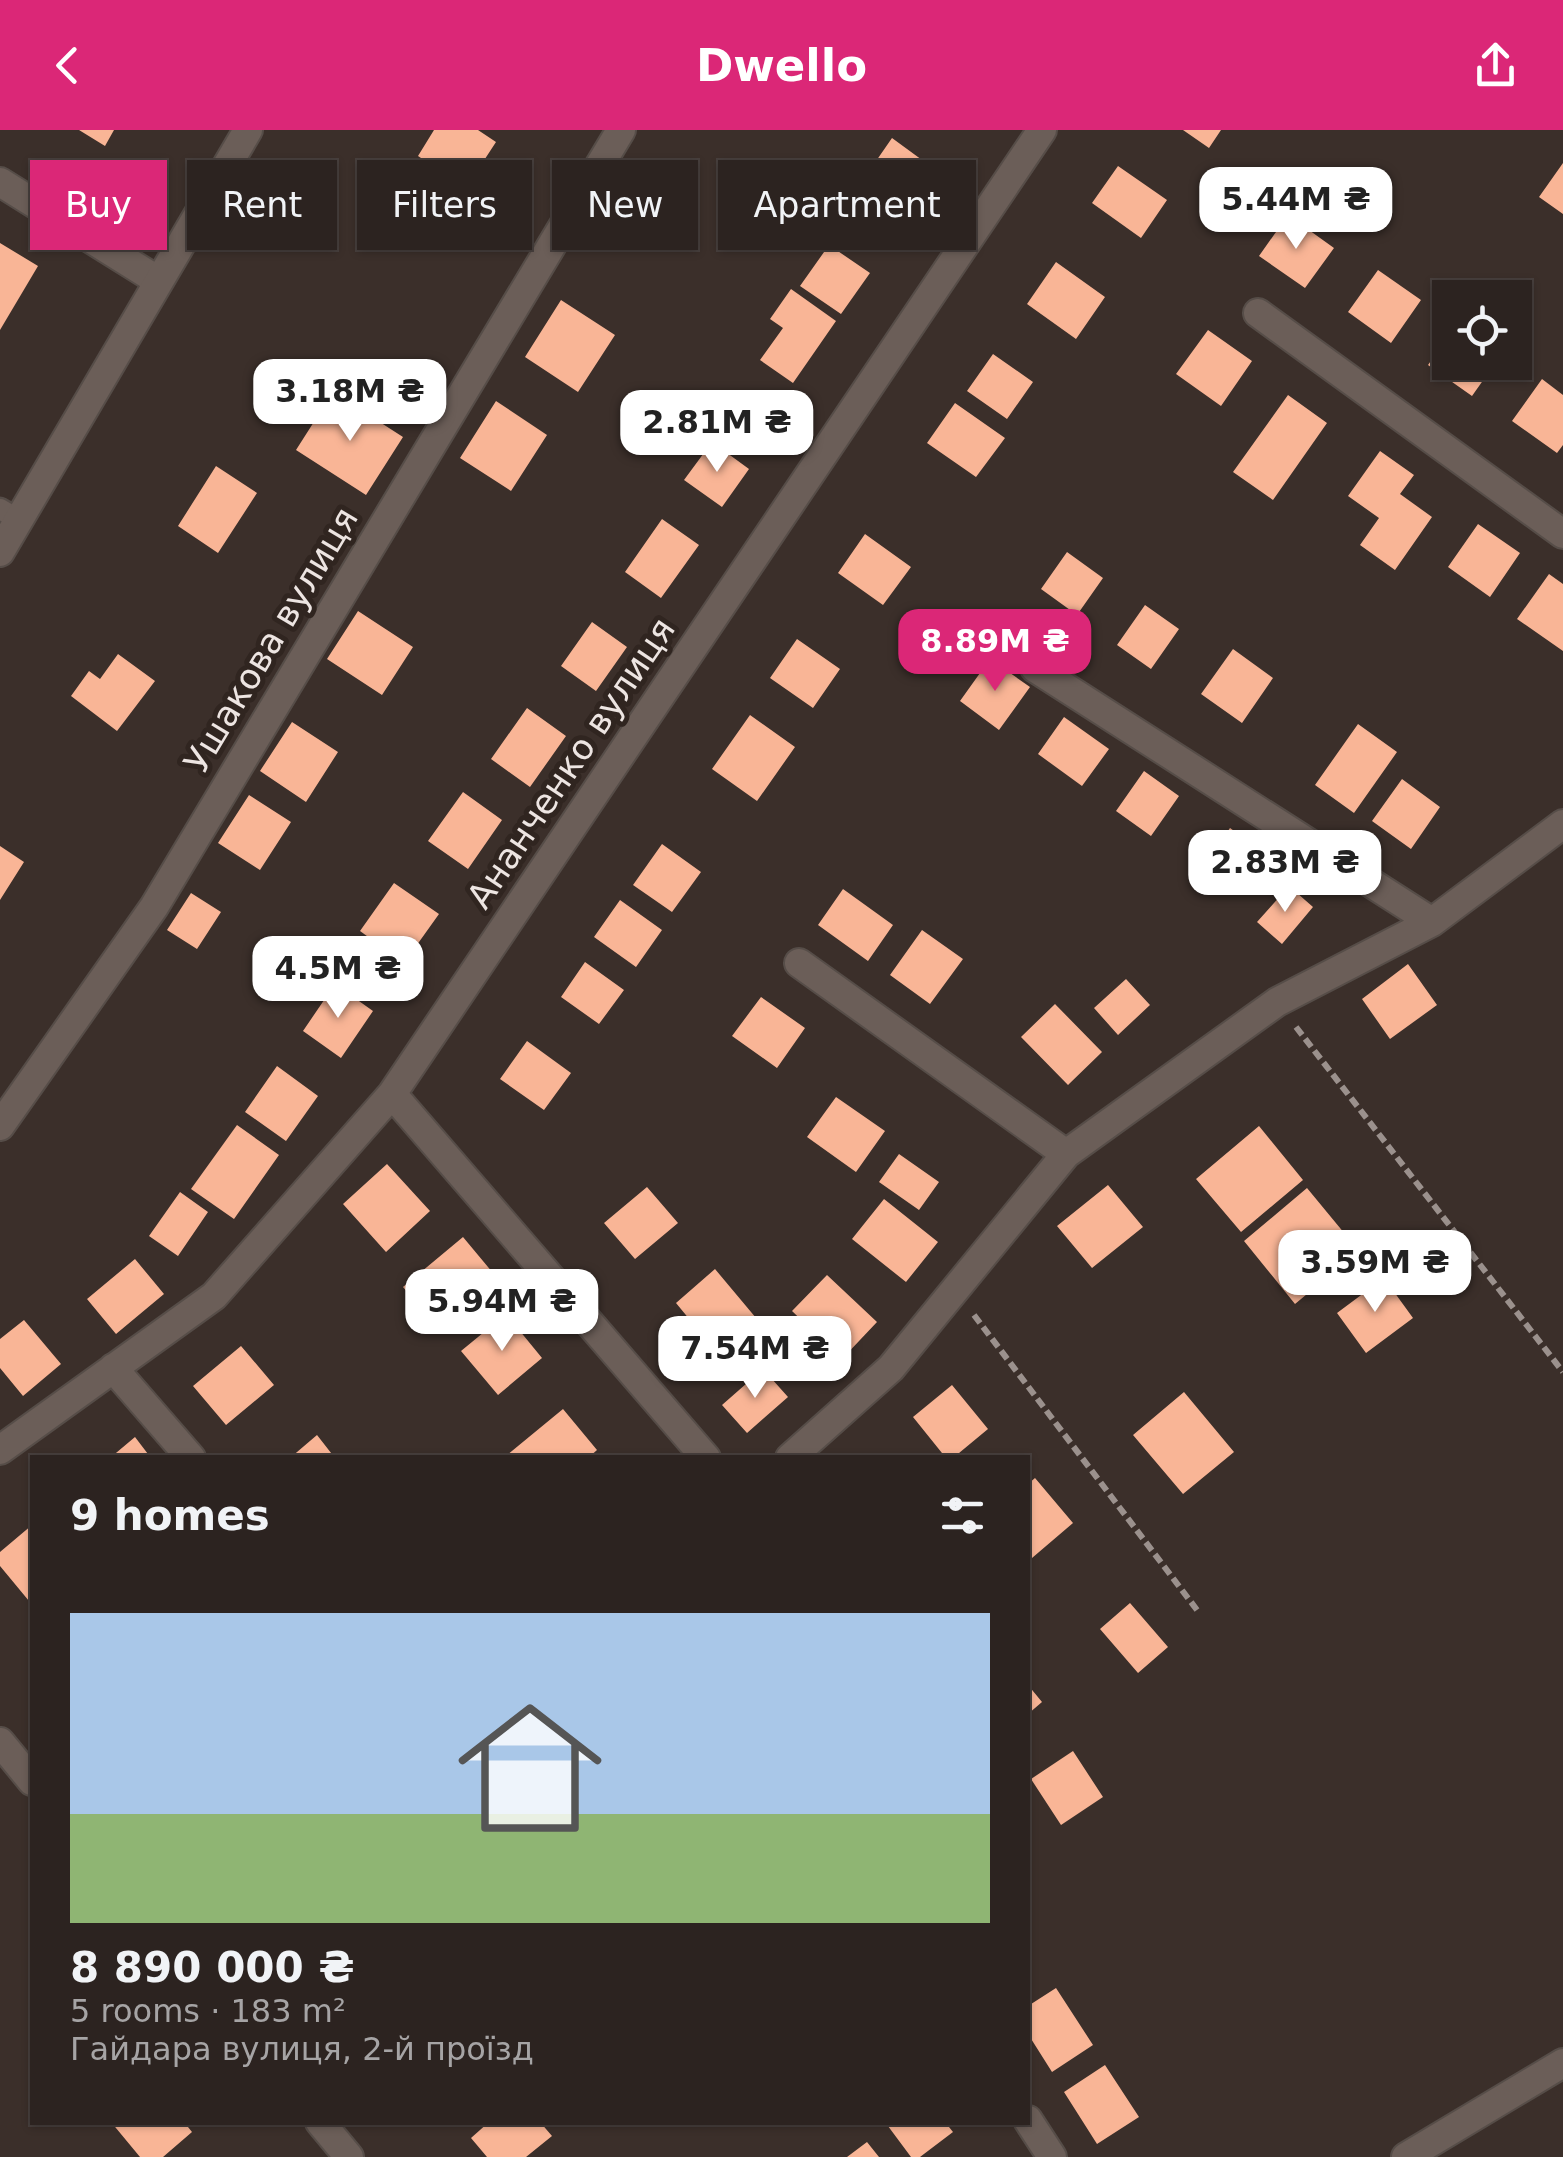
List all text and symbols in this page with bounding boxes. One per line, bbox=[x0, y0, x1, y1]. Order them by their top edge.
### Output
icon: back bbox=[40, 38, 95, 93]
icon: share bbox=[1468, 38, 1523, 93]
text: Dwello bbox=[696, 39, 867, 92]
chip: Buy bbox=[30, 160, 167, 250]
chip: Rent bbox=[187, 160, 337, 250]
chip: Filters bbox=[357, 160, 532, 250]
chip: New bbox=[552, 160, 698, 250]
chip: Apartment bbox=[718, 160, 976, 250]
pin: 5.44M ₴ bbox=[1204, 167, 1388, 252]
text: 5.44M ₴ bbox=[1221, 180, 1371, 218]
map controls bbox=[1432, 280, 1532, 380]
button: locate bbox=[1432, 280, 1532, 380]
pin: 3.18M ₴ bbox=[258, 359, 442, 444]
text: 3.18M ₴ bbox=[275, 372, 425, 410]
pin: 2.81M ₴ bbox=[625, 390, 809, 475]
text: 2.81M ₴ bbox=[642, 403, 792, 441]
street label: Ушакова вулиця bbox=[176, 500, 366, 780]
pin: 8.89M ₴ bbox=[903, 609, 1087, 694]
street label: Ананченко вулиця bbox=[459, 610, 683, 916]
text: 8.89M ₴ bbox=[920, 622, 1070, 660]
pin: 2.83M ₴ bbox=[1193, 830, 1377, 915]
text: 2.83M ₴ bbox=[1210, 843, 1360, 881]
pin: 4.5M ₴ bbox=[257, 936, 419, 1021]
text: 4.5M ₴ bbox=[274, 949, 402, 987]
pin: 3.59M ₴ bbox=[1283, 1230, 1467, 1315]
text: 3.59M ₴ bbox=[1300, 1243, 1450, 1281]
pin: 5.94M ₴ bbox=[410, 1269, 594, 1354]
text: 5.94M ₴ bbox=[427, 1282, 577, 1320]
pin: 7.54M ₴ bbox=[663, 1316, 847, 1401]
text: 7.54M ₴ bbox=[680, 1329, 830, 1367]
icon: filters bbox=[935, 1488, 990, 1543]
text: 9 homes bbox=[70, 1491, 270, 1540]
icon: home bbox=[440, 1678, 620, 1858]
text: 8 890 000 ₴ bbox=[70, 1943, 355, 1992]
text: 5 rooms · 183 m² bbox=[70, 1992, 346, 2030]
text: Гайдара вулиця, 2-й проїзд bbox=[70, 2030, 534, 2068]

